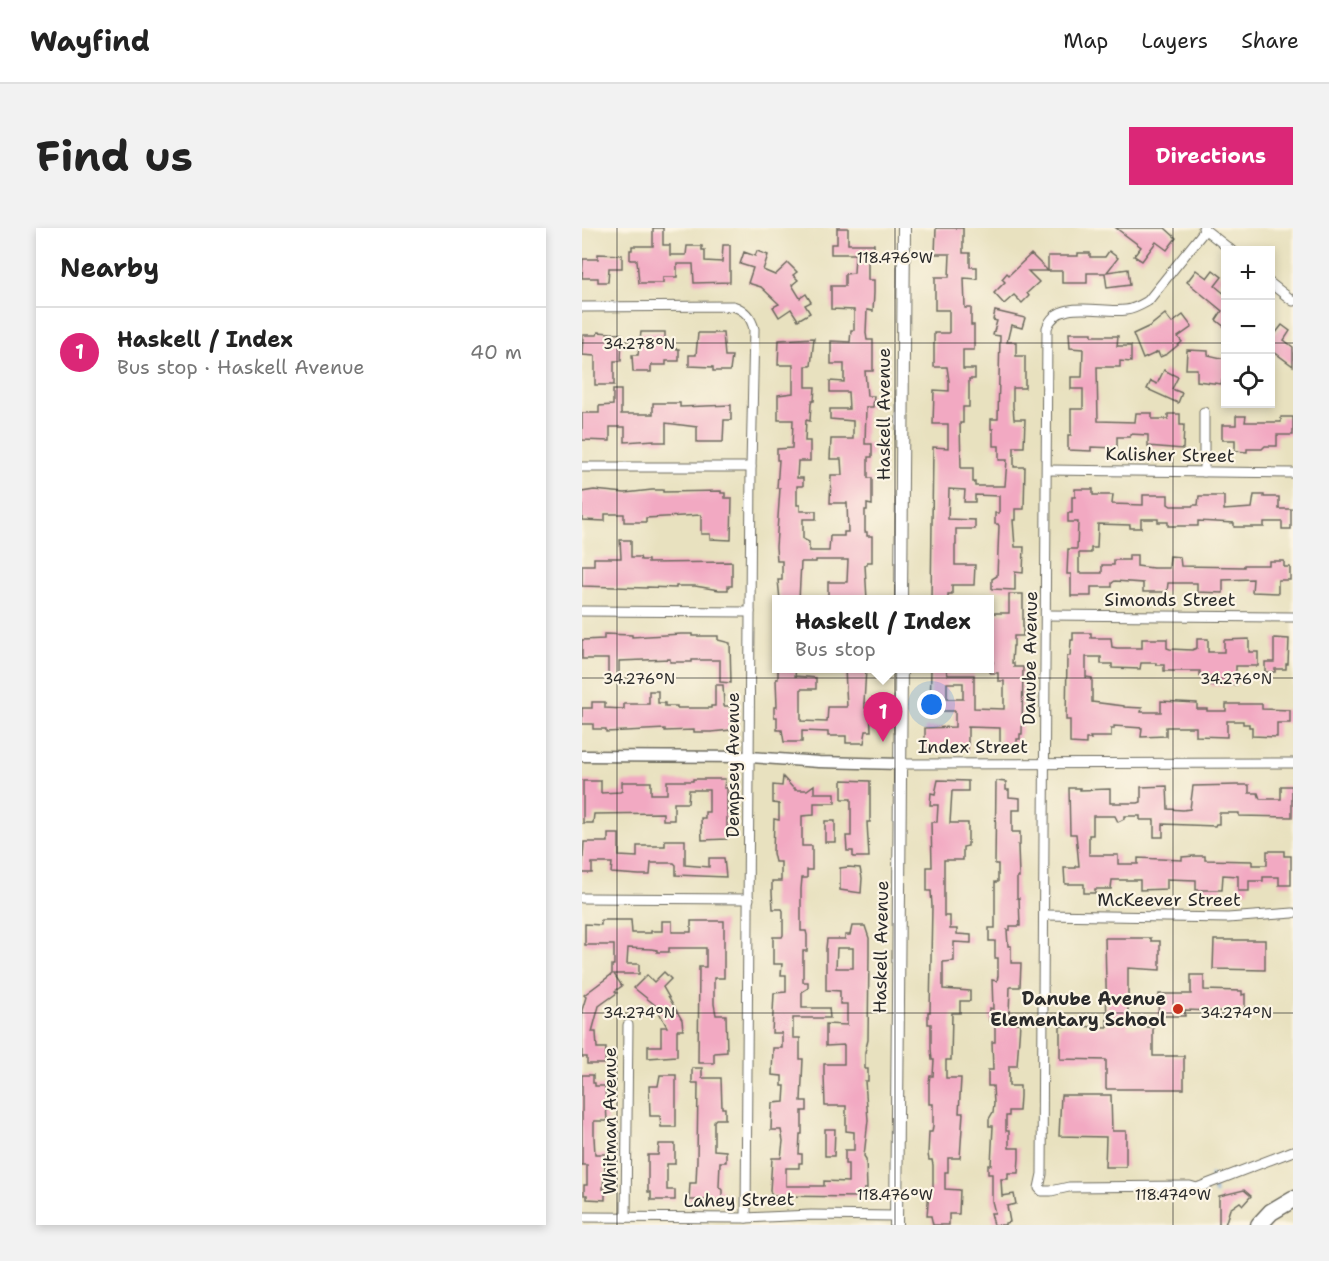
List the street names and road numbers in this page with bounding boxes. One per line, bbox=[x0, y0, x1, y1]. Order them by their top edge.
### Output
street label: Haskell Avenue bbox=[872, 348, 896, 480]
street label: Kalisher Street bbox=[1105, 442, 1235, 468]
street label: Simonds Street bbox=[1104, 588, 1236, 612]
street label: Danube Avenue bbox=[1017, 591, 1043, 725]
street label: Dempsey Avenue bbox=[721, 692, 745, 838]
street label: Index Street bbox=[918, 735, 1028, 759]
street label: Haskell Avenue bbox=[868, 880, 894, 1014]
street label: McKeever Street bbox=[1097, 888, 1241, 912]
street label: Whitman Avenue bbox=[598, 1047, 622, 1195]
street label: Lahey Street bbox=[683, 1187, 795, 1213]

